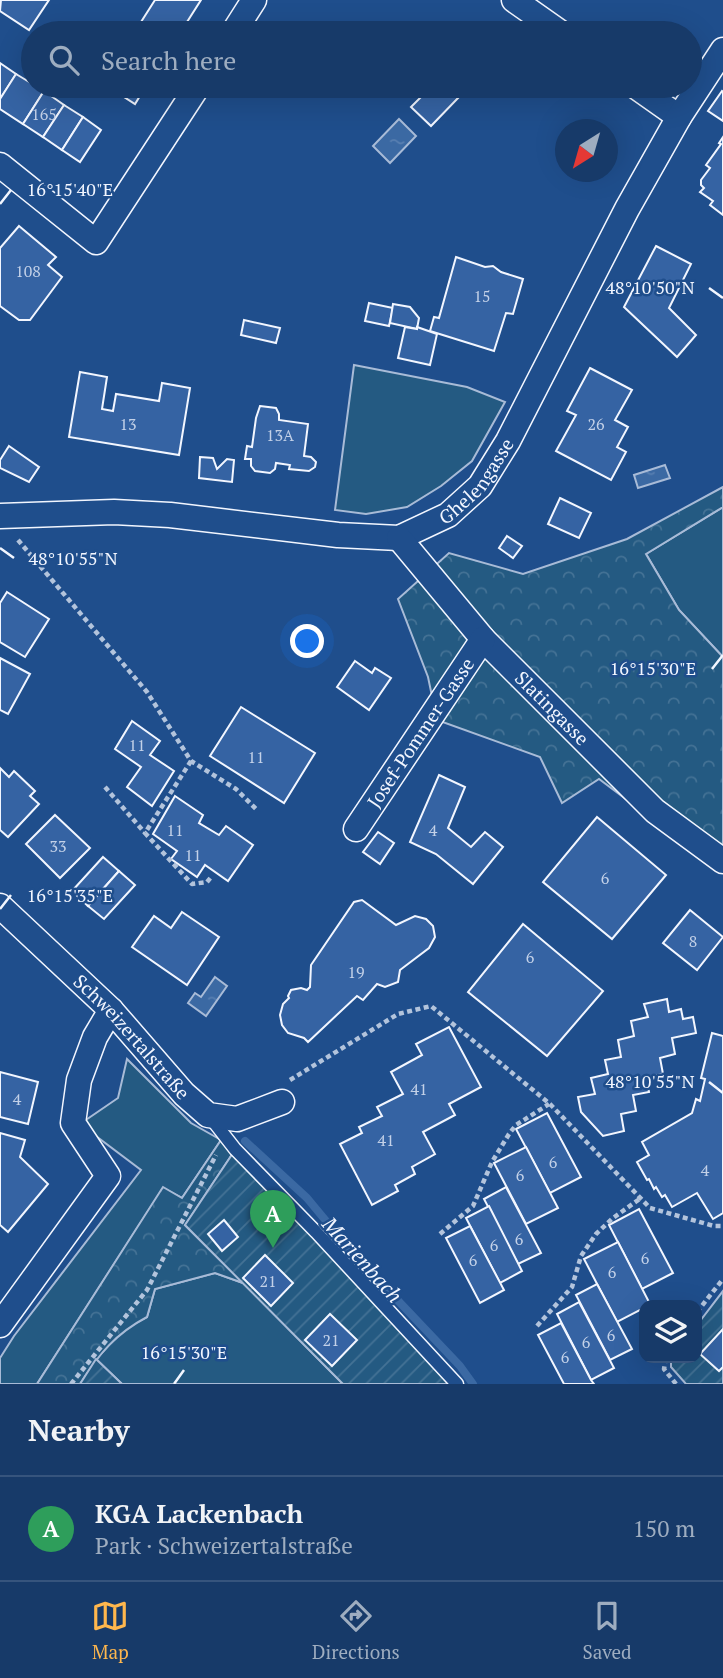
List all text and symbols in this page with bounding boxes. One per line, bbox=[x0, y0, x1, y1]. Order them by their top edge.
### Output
search box bbox=[21, 21, 702, 98]
icon: search bbox=[45, 41, 83, 79]
text: Search here bbox=[101, 43, 236, 77]
house number: 165 bbox=[31, 103, 57, 125]
north arrow bbox=[555, 119, 618, 182]
text: 16°15'40"E bbox=[27, 177, 113, 201]
house number: 108 bbox=[15, 260, 41, 282]
text: 48°10'50"N bbox=[605, 275, 695, 299]
house number: 15 bbox=[473, 285, 491, 307]
house number: 13 bbox=[119, 413, 137, 435]
house number: 26 bbox=[587, 413, 605, 435]
house number: 13A bbox=[266, 424, 294, 446]
street label: Ghelengasse bbox=[435, 433, 519, 529]
text: 48°10'55"N bbox=[28, 546, 118, 570]
your location bbox=[290, 624, 324, 658]
street label: Josef-Pommer-Gasse bbox=[361, 652, 479, 812]
text: 16°15'30"E bbox=[610, 656, 696, 680]
street label: Slatingasse bbox=[510, 665, 595, 750]
house number: 11 bbox=[128, 734, 146, 756]
house number: 11 bbox=[247, 746, 265, 768]
house number: 11 bbox=[166, 819, 184, 841]
house number: 4 bbox=[429, 819, 438, 841]
house number: 33 bbox=[49, 835, 67, 857]
house number: 11 bbox=[184, 844, 202, 866]
house number: 6 bbox=[601, 867, 610, 889]
text: 16°15'35"E bbox=[27, 883, 113, 907]
house number: 8 bbox=[689, 930, 697, 952]
house number: 6 bbox=[526, 946, 535, 968]
house number: 19 bbox=[347, 961, 365, 983]
street label: Schweizertalstraße bbox=[69, 969, 196, 1104]
text: 48°10'55"N bbox=[605, 1069, 695, 1093]
house number: 41 bbox=[410, 1078, 428, 1100]
house number: 4 bbox=[13, 1088, 22, 1110]
house number: 41 bbox=[377, 1129, 395, 1151]
house number: 6 bbox=[549, 1151, 558, 1173]
house number: 4 bbox=[701, 1159, 710, 1181]
house number: 6 bbox=[516, 1164, 525, 1186]
pin: A bbox=[250, 1190, 296, 1248]
water label: Marienbach bbox=[316, 1209, 409, 1308]
house number: 6 bbox=[515, 1228, 524, 1250]
house number: 6 bbox=[490, 1234, 499, 1256]
house number: 6 bbox=[641, 1247, 650, 1269]
house number: 6 bbox=[469, 1249, 478, 1271]
house number: 6 bbox=[608, 1261, 617, 1283]
house number: 21 bbox=[259, 1270, 277, 1292]
map controls bbox=[639, 1300, 702, 1363]
button: layers bbox=[639, 1300, 702, 1363]
house number: 6 bbox=[607, 1324, 616, 1346]
house number: 21 bbox=[322, 1329, 340, 1351]
house number: 6 bbox=[582, 1331, 591, 1353]
text: 16°15'30"E bbox=[141, 1340, 227, 1364]
house number: 6 bbox=[561, 1346, 570, 1368]
text: Nearby bbox=[28, 1410, 130, 1450]
text: KGA Lackenbach bbox=[95, 1496, 303, 1530]
text: A bbox=[43, 1513, 59, 1544]
text: 150 m bbox=[633, 1513, 695, 1544]
text: Park · Schweizertalstraße bbox=[95, 1530, 353, 1561]
tab: Map bbox=[91, 1597, 129, 1664]
tab: Directions bbox=[312, 1597, 400, 1664]
tab: Saved bbox=[582, 1597, 632, 1664]

